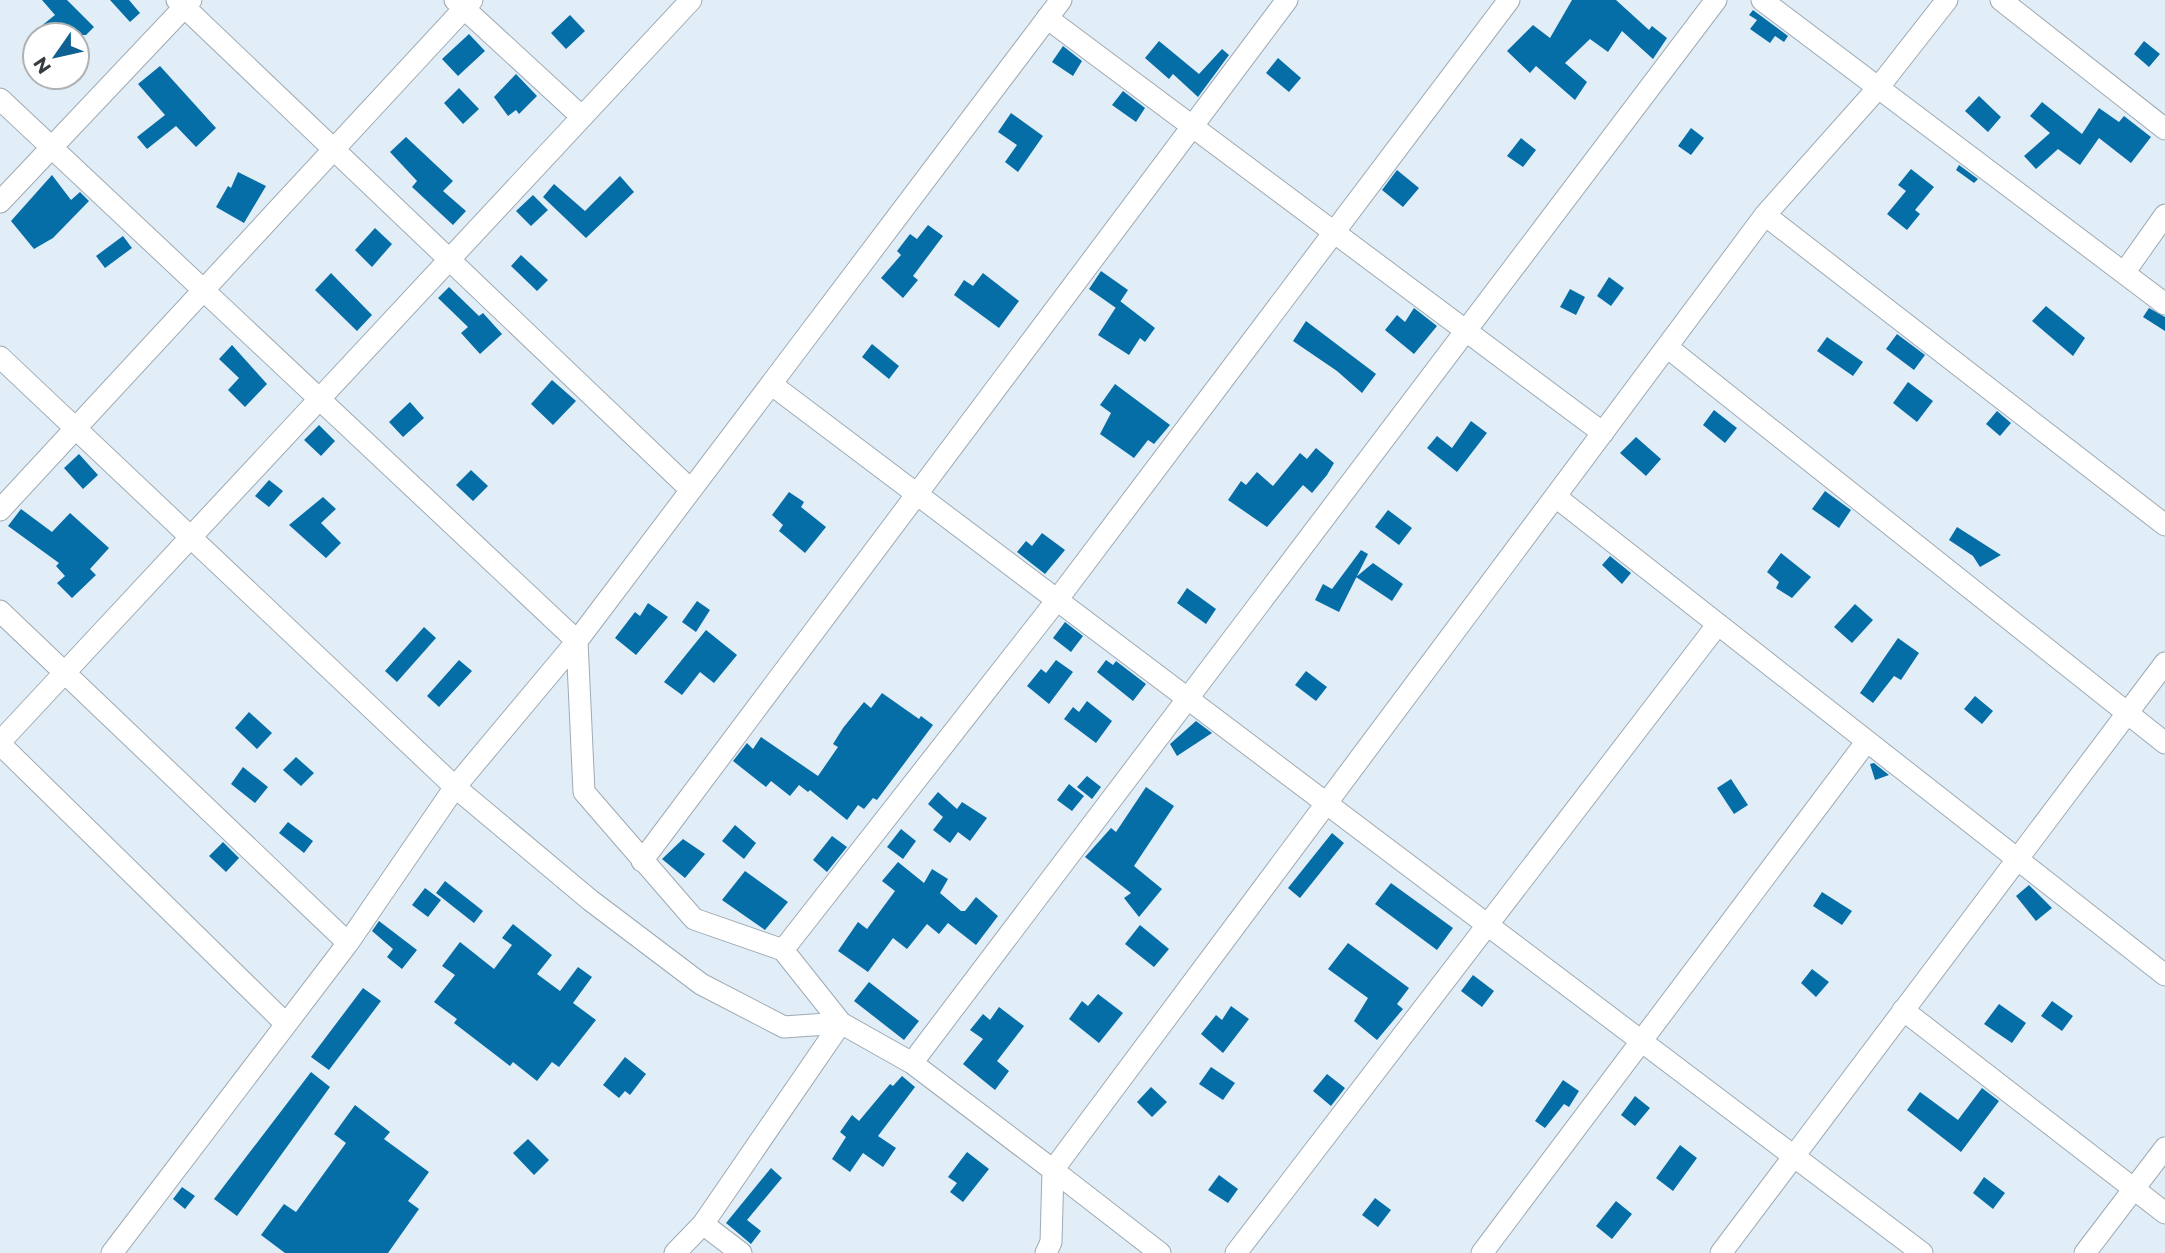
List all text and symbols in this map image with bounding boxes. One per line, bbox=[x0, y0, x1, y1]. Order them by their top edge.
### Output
north arrow bbox=[21, 21, 91, 91]
text: N bbox=[28, 52, 56, 78]

